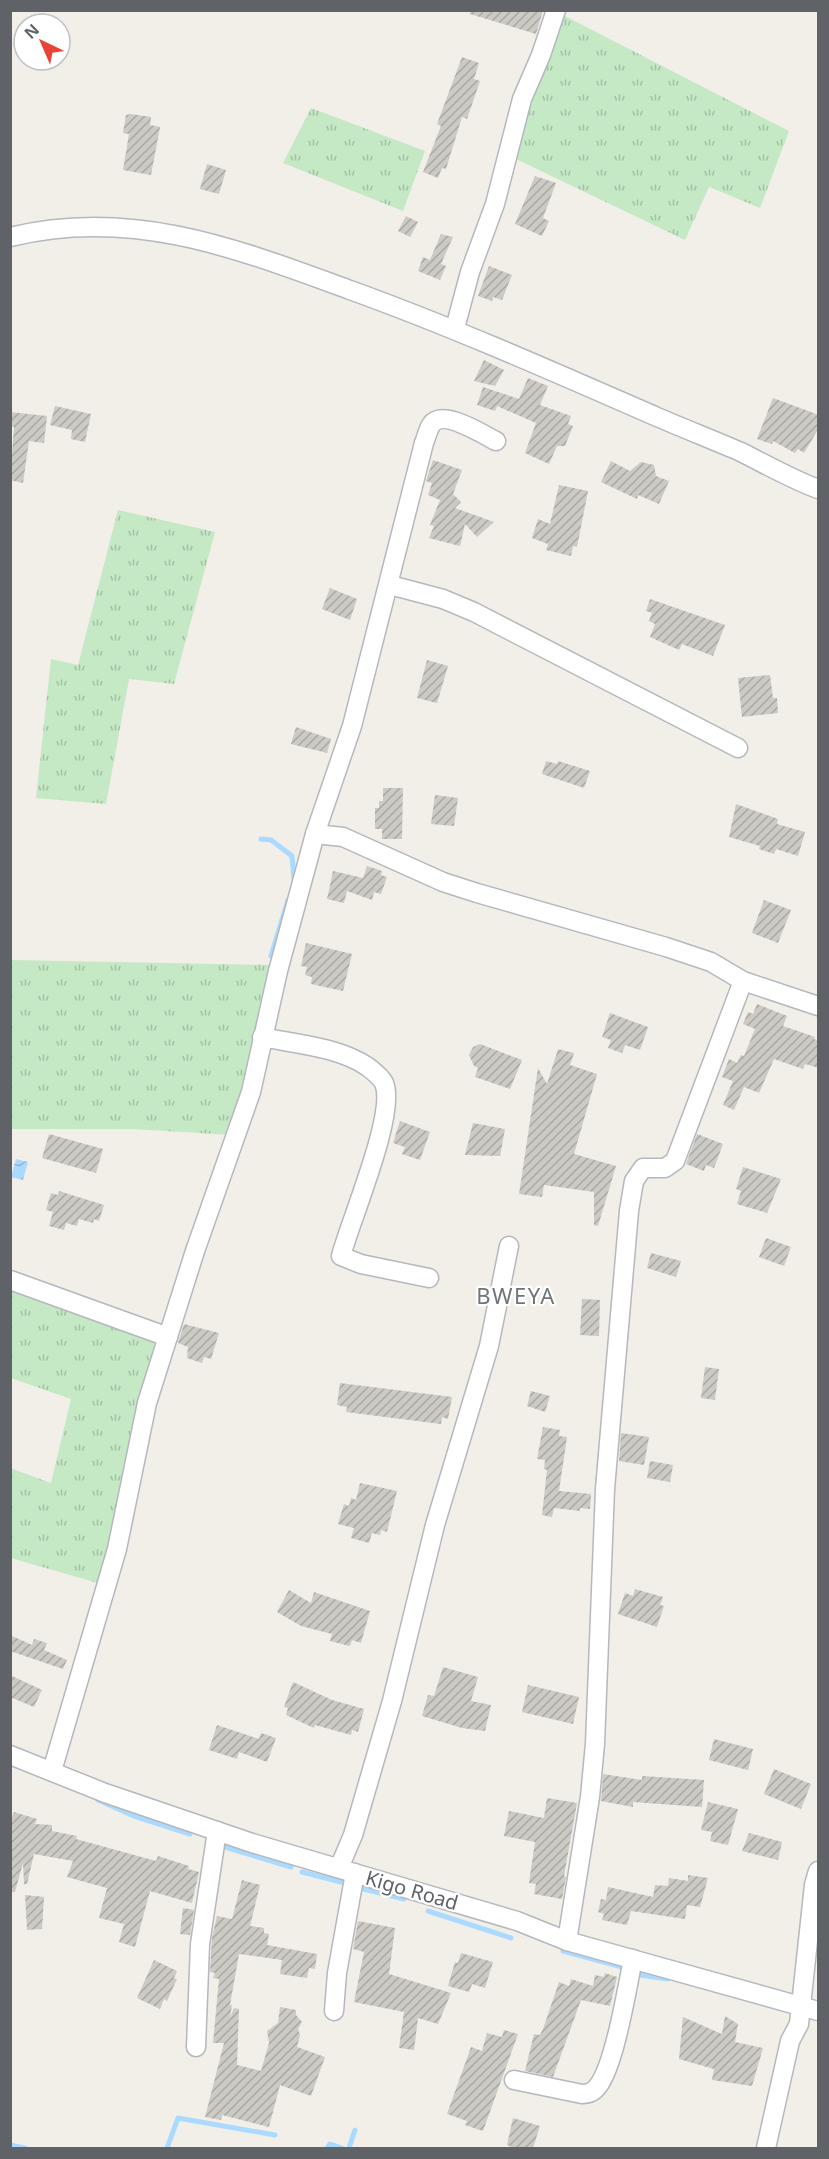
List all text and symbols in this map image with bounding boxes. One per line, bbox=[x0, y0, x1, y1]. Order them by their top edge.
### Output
north arrow bbox=[12, 12, 72, 72]
text: N bbox=[19, 19, 44, 44]
district label: BWEYA bbox=[476, 1280, 556, 1310]
street label: Kigo Road bbox=[363, 1864, 461, 1916]

